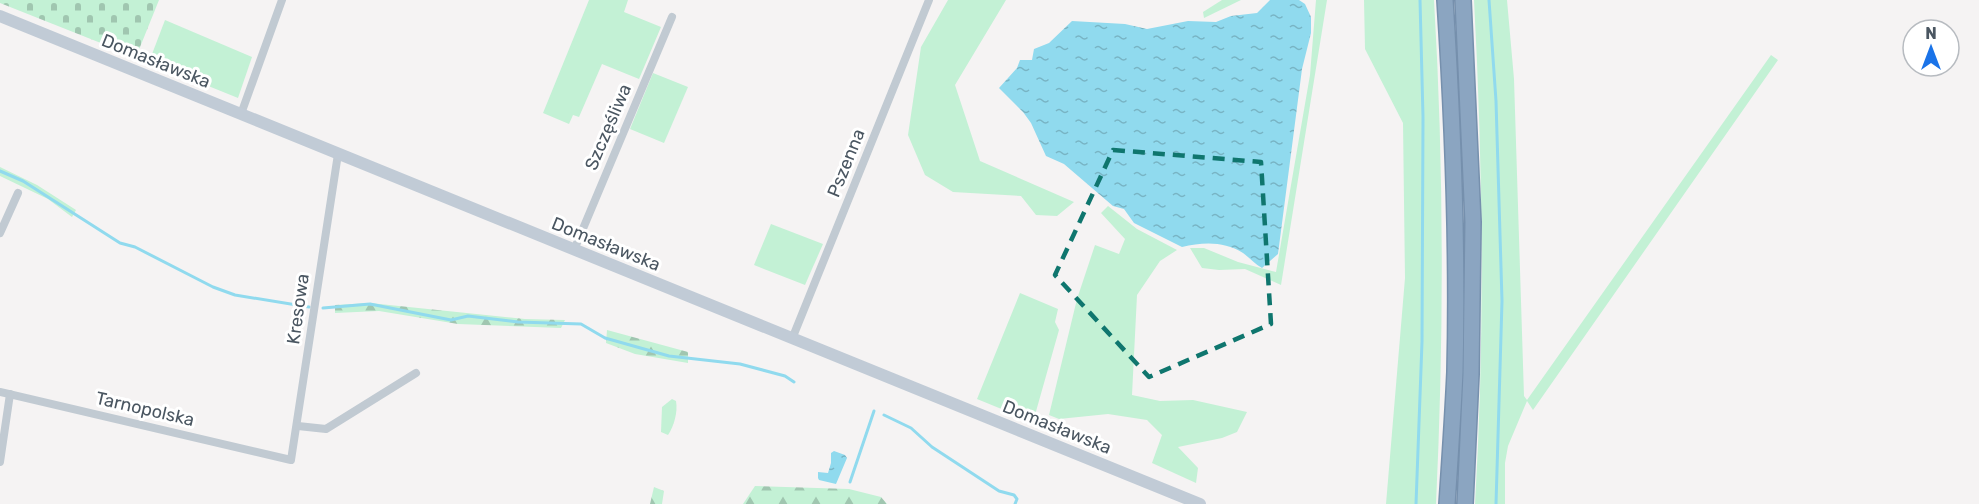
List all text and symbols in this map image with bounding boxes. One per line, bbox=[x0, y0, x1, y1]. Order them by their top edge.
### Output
north arrow bbox=[1901, 18, 1961, 78]
text: N bbox=[1925, 24, 1937, 43]
street label: Domasławska bbox=[98, 29, 214, 93]
street label: Szczęśliwa bbox=[580, 81, 636, 173]
street label: Pszenna bbox=[822, 126, 870, 200]
street label: Domasławska bbox=[548, 212, 664, 276]
street label: Kresowa bbox=[282, 272, 314, 346]
street label: Tarnopolska bbox=[94, 387, 196, 431]
street label: Domasławska bbox=[999, 395, 1115, 459]

